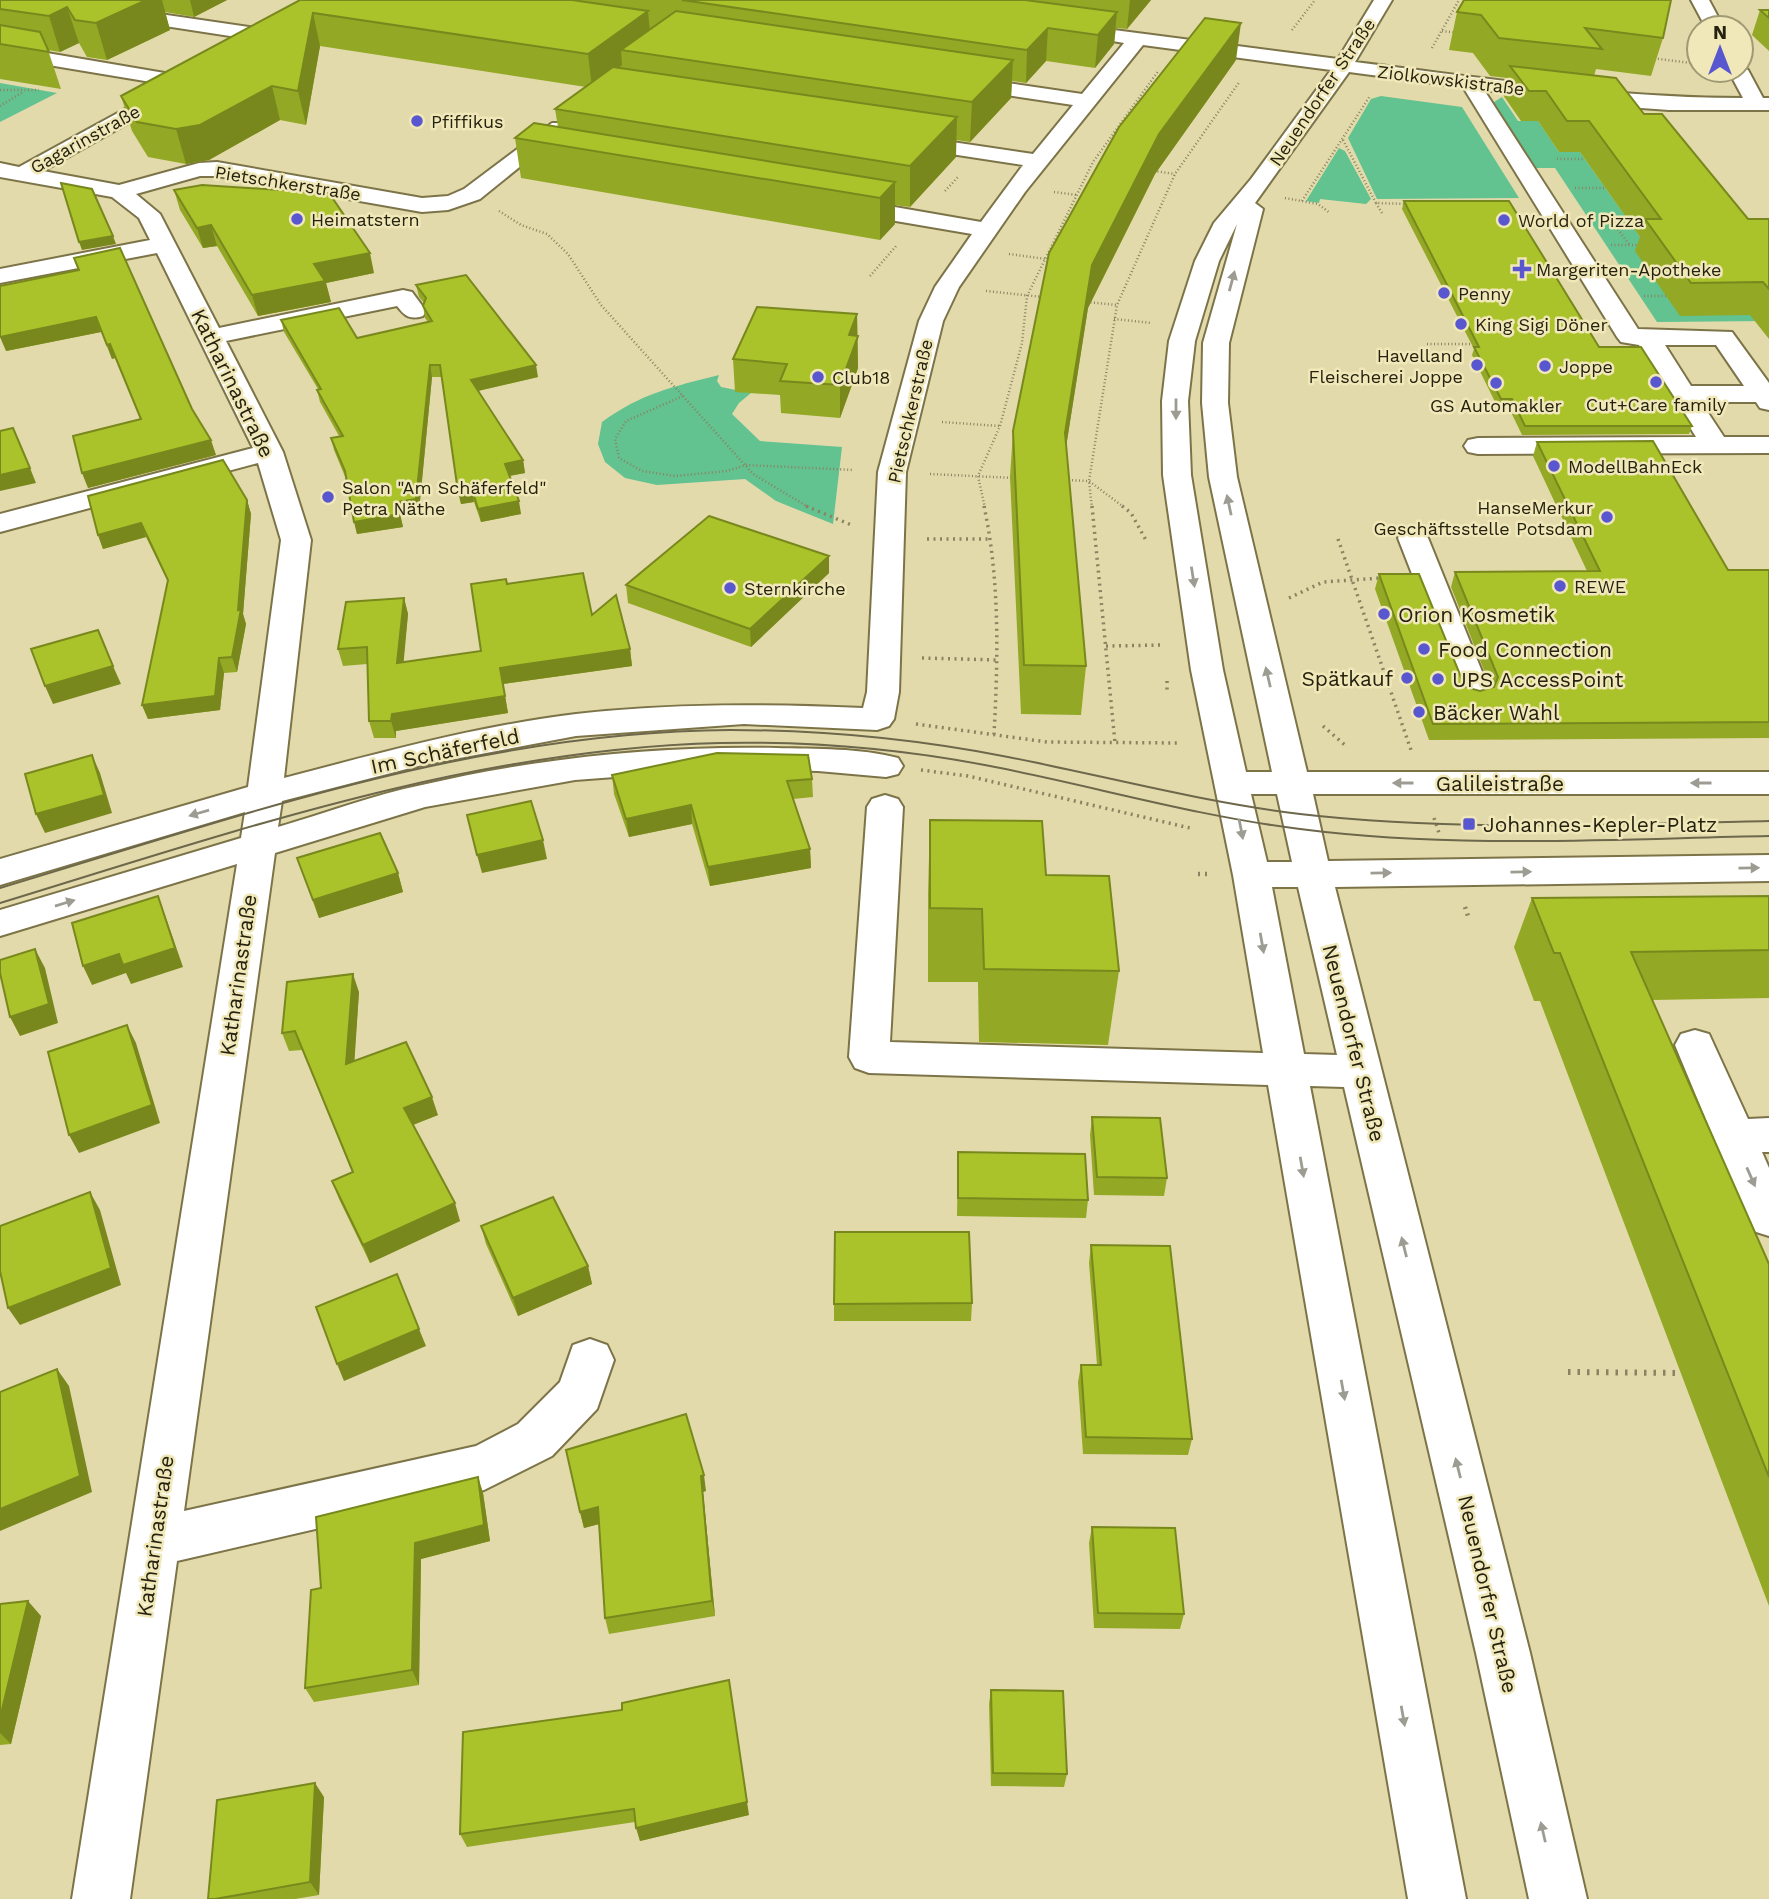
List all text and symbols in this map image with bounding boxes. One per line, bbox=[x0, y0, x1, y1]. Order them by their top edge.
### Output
street label: Neuendorfer Straße bbox=[1265, 14, 1379, 170]
north arrow bbox=[1685, 14, 1755, 84]
text: N bbox=[1713, 21, 1727, 44]
street label: Ziolkowskistraße bbox=[1376, 61, 1526, 99]
street label: Gagarinstraße bbox=[27, 100, 143, 178]
place label: Pfiffikus bbox=[431, 111, 504, 132]
marker: Pfiffikus bbox=[409, 113, 425, 129]
street label: Pietschkerstraße bbox=[214, 161, 362, 205]
place label: Heimatstern bbox=[311, 209, 420, 230]
place label: World of Pizza bbox=[1518, 210, 1644, 231]
marker: Heimatstern bbox=[289, 211, 305, 227]
marker: World of Pizza bbox=[1496, 212, 1512, 228]
place label: Margeriten-Apotheke bbox=[1536, 259, 1721, 280]
marker: Margeriten-Apotheke bbox=[1514, 261, 1530, 277]
one-way arrow bbox=[1227, 270, 1237, 291]
place label: Penny bbox=[1458, 283, 1511, 304]
marker: Penny bbox=[1436, 285, 1452, 301]
street label: Katharinastraße bbox=[186, 304, 280, 462]
place label: King Sigi Döner bbox=[1475, 314, 1608, 335]
marker: King Sigi Döner bbox=[1453, 316, 1469, 332]
street label: Pietschkerstraße bbox=[883, 337, 937, 485]
place label: Havelland Fleischerei Joppe bbox=[1309, 345, 1463, 387]
place label: Joppe bbox=[1559, 356, 1613, 377]
marker: Havelland Fleischerei Joppe bbox=[1469, 357, 1485, 373]
marker: Joppe bbox=[1537, 358, 1553, 374]
place label: Club18 bbox=[832, 367, 890, 388]
marker: Club18 bbox=[810, 369, 826, 385]
marker: Cut+Care family bbox=[1648, 374, 1664, 390]
marker: GS Automakler bbox=[1488, 375, 1504, 391]
place label: Cut+Care family bbox=[1586, 394, 1727, 415]
place label: GS Automakler bbox=[1430, 395, 1562, 416]
one-way arrow bbox=[1170, 398, 1182, 420]
place label: ModellBahnEck bbox=[1568, 456, 1702, 477]
marker: ModellBahnEck bbox=[1546, 458, 1562, 474]
place label: Salon "Am Schäferfeld" Petra Näthe bbox=[342, 477, 546, 519]
marker: Salon "Am Schäferfeld" Petra Näthe bbox=[320, 489, 336, 505]
one-way arrow bbox=[1224, 494, 1235, 516]
place label: HanseMerkur Geschäftsstelle Potsdam bbox=[1374, 497, 1593, 539]
marker: HanseMerkur Geschäftsstelle Potsdam bbox=[1599, 509, 1615, 525]
one-way arrow bbox=[1188, 566, 1199, 588]
place label: REWE bbox=[1574, 576, 1626, 597]
place label: Sternkirche bbox=[744, 578, 846, 599]
marker: REWE bbox=[1552, 578, 1568, 594]
marker: Sternkirche bbox=[722, 580, 738, 596]
place label: Orion Kosmetik bbox=[1398, 602, 1555, 627]
marker: Orion Kosmetik bbox=[1376, 606, 1392, 622]
place label: Food Connection bbox=[1438, 637, 1612, 662]
marker: Food Connection bbox=[1416, 641, 1432, 657]
one-way arrow bbox=[1262, 666, 1273, 688]
place label: Spätkauf bbox=[1301, 666, 1393, 691]
place label: UPS AccessPoint bbox=[1452, 667, 1623, 692]
marker: Spätkauf bbox=[1399, 670, 1415, 686]
marker: UPS AccessPoint bbox=[1430, 671, 1446, 687]
place label: Bäcker Wahl bbox=[1433, 700, 1560, 725]
marker: Bäcker Wahl bbox=[1411, 704, 1427, 720]
street label: Im Schäferfeld bbox=[368, 723, 522, 779]
street label: Galileistraße bbox=[1436, 771, 1564, 796]
one-way arrow bbox=[1392, 777, 1414, 789]
one-way arrow bbox=[1689, 777, 1711, 789]
one-way arrow bbox=[188, 809, 209, 819]
place label: Johannes-Kepler-Platz bbox=[1483, 812, 1717, 837]
marker: Johannes-Kepler-Platz bbox=[1461, 816, 1477, 832]
one-way arrow bbox=[1235, 818, 1246, 840]
one-way arrow bbox=[1738, 863, 1760, 874]
one-way arrow bbox=[1510, 866, 1532, 877]
one-way arrow bbox=[1370, 868, 1392, 879]
street label: Katharinastraße bbox=[214, 893, 262, 1057]
one-way arrow bbox=[55, 898, 76, 908]
one-way arrow bbox=[1257, 932, 1268, 954]
street label: Neuendorfer Straße bbox=[1317, 942, 1391, 1144]
one-way arrow bbox=[1297, 1156, 1308, 1178]
one-way arrow bbox=[1745, 1167, 1757, 1187]
one-way arrow bbox=[1398, 1236, 1409, 1258]
one-way arrow bbox=[1338, 1379, 1349, 1401]
street label: Katharinastraße bbox=[131, 1454, 179, 1618]
one-way arrow bbox=[1452, 1457, 1463, 1479]
street label: Neuendorfer Straße bbox=[1453, 1492, 1523, 1696]
one-way arrow bbox=[1398, 1705, 1409, 1727]
one-way arrow bbox=[1537, 1821, 1548, 1843]

